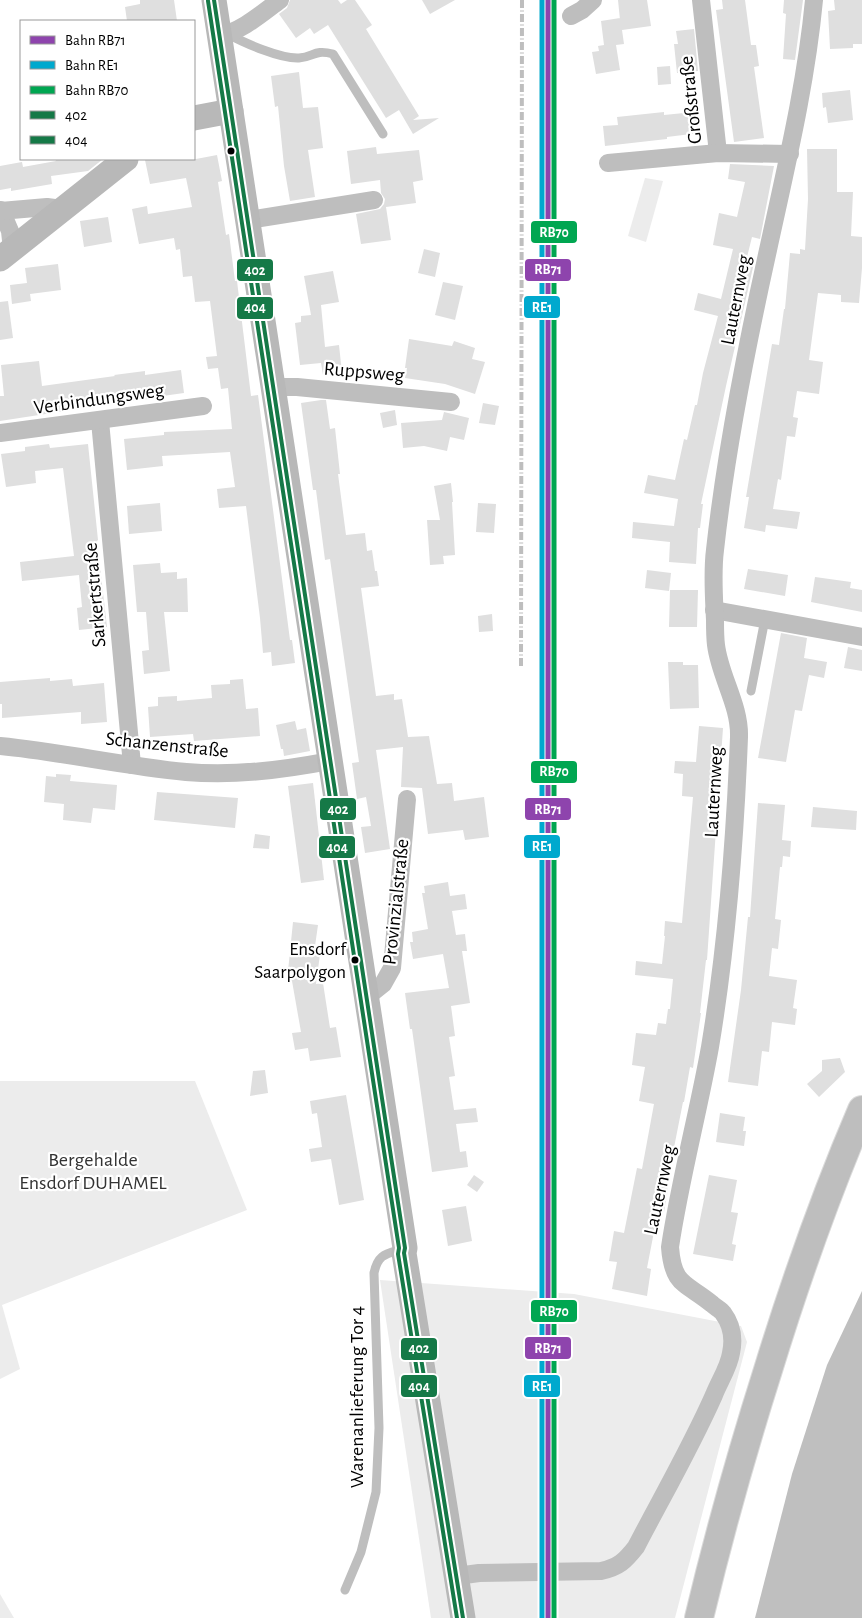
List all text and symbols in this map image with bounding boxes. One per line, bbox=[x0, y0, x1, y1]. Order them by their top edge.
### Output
legend bbox=[20, 20, 195, 160]
text: Bahn RB71 bbox=[65, 33, 126, 48]
street label: Großstraße bbox=[676, 55, 706, 145]
text: Bahn RE1 bbox=[65, 58, 119, 73]
text: Bahn RB70 bbox=[65, 83, 128, 98]
text: 402 bbox=[65, 108, 87, 123]
text: 404 bbox=[65, 133, 87, 148]
unlabelled marker bbox=[226, 146, 236, 156]
line badge: RB70 bbox=[530, 220, 578, 244]
text: RB70 bbox=[539, 226, 569, 240]
street label: Lauternweg bbox=[717, 253, 755, 347]
line badge: 402 bbox=[236, 258, 274, 282]
line badge: RB71 bbox=[524, 258, 572, 282]
text: RB71 bbox=[534, 263, 562, 277]
text: 402 bbox=[245, 264, 266, 278]
line badge: RE1 bbox=[523, 295, 561, 319]
line badge: 404 bbox=[236, 296, 274, 320]
text: 404 bbox=[244, 301, 266, 315]
text: RE1 bbox=[532, 301, 552, 315]
street label: Ruppsweg bbox=[323, 359, 405, 385]
street label: Verbindungsweg bbox=[33, 380, 166, 418]
street label: Sarkertstraße bbox=[80, 542, 110, 648]
street label: Schanzenstraße bbox=[104, 729, 230, 761]
street label: Lauternweg bbox=[702, 746, 726, 838]
line badge: RB70 bbox=[530, 760, 578, 784]
text: RB70 bbox=[539, 765, 569, 779]
line badge: 402 bbox=[319, 797, 357, 821]
line badge: RB71 bbox=[524, 797, 572, 821]
text: 402 bbox=[328, 803, 349, 817]
text: RB71 bbox=[534, 803, 562, 817]
line badge: RE1 bbox=[523, 834, 561, 859]
line badge: 404 bbox=[318, 835, 356, 859]
street label: Provinzialstraße bbox=[379, 838, 413, 966]
text: RE1 bbox=[532, 840, 552, 854]
text: 404 bbox=[326, 841, 348, 855]
place label: Ensdorf Saarpolygon bbox=[254, 940, 347, 982]
marker: Ensdorf Saarpolygon bbox=[350, 955, 360, 965]
street label: Lauternweg bbox=[641, 1143, 679, 1237]
park label: Bergehalde Ensdorf DUHAMEL bbox=[19, 1150, 167, 1193]
line badge: RB70 bbox=[530, 1299, 578, 1323]
text: RB70 bbox=[539, 1305, 569, 1319]
street label: Warenanlieferung Tor 4 bbox=[347, 1306, 367, 1488]
line badge: RB71 bbox=[524, 1336, 572, 1360]
line badge: 402 bbox=[400, 1337, 438, 1361]
text: 402 bbox=[409, 1342, 430, 1356]
text: RB71 bbox=[534, 1342, 562, 1356]
line badge: 404 bbox=[400, 1374, 438, 1398]
line badge: RE1 bbox=[523, 1374, 561, 1398]
text: 404 bbox=[408, 1380, 430, 1394]
text: RE1 bbox=[532, 1380, 552, 1394]

